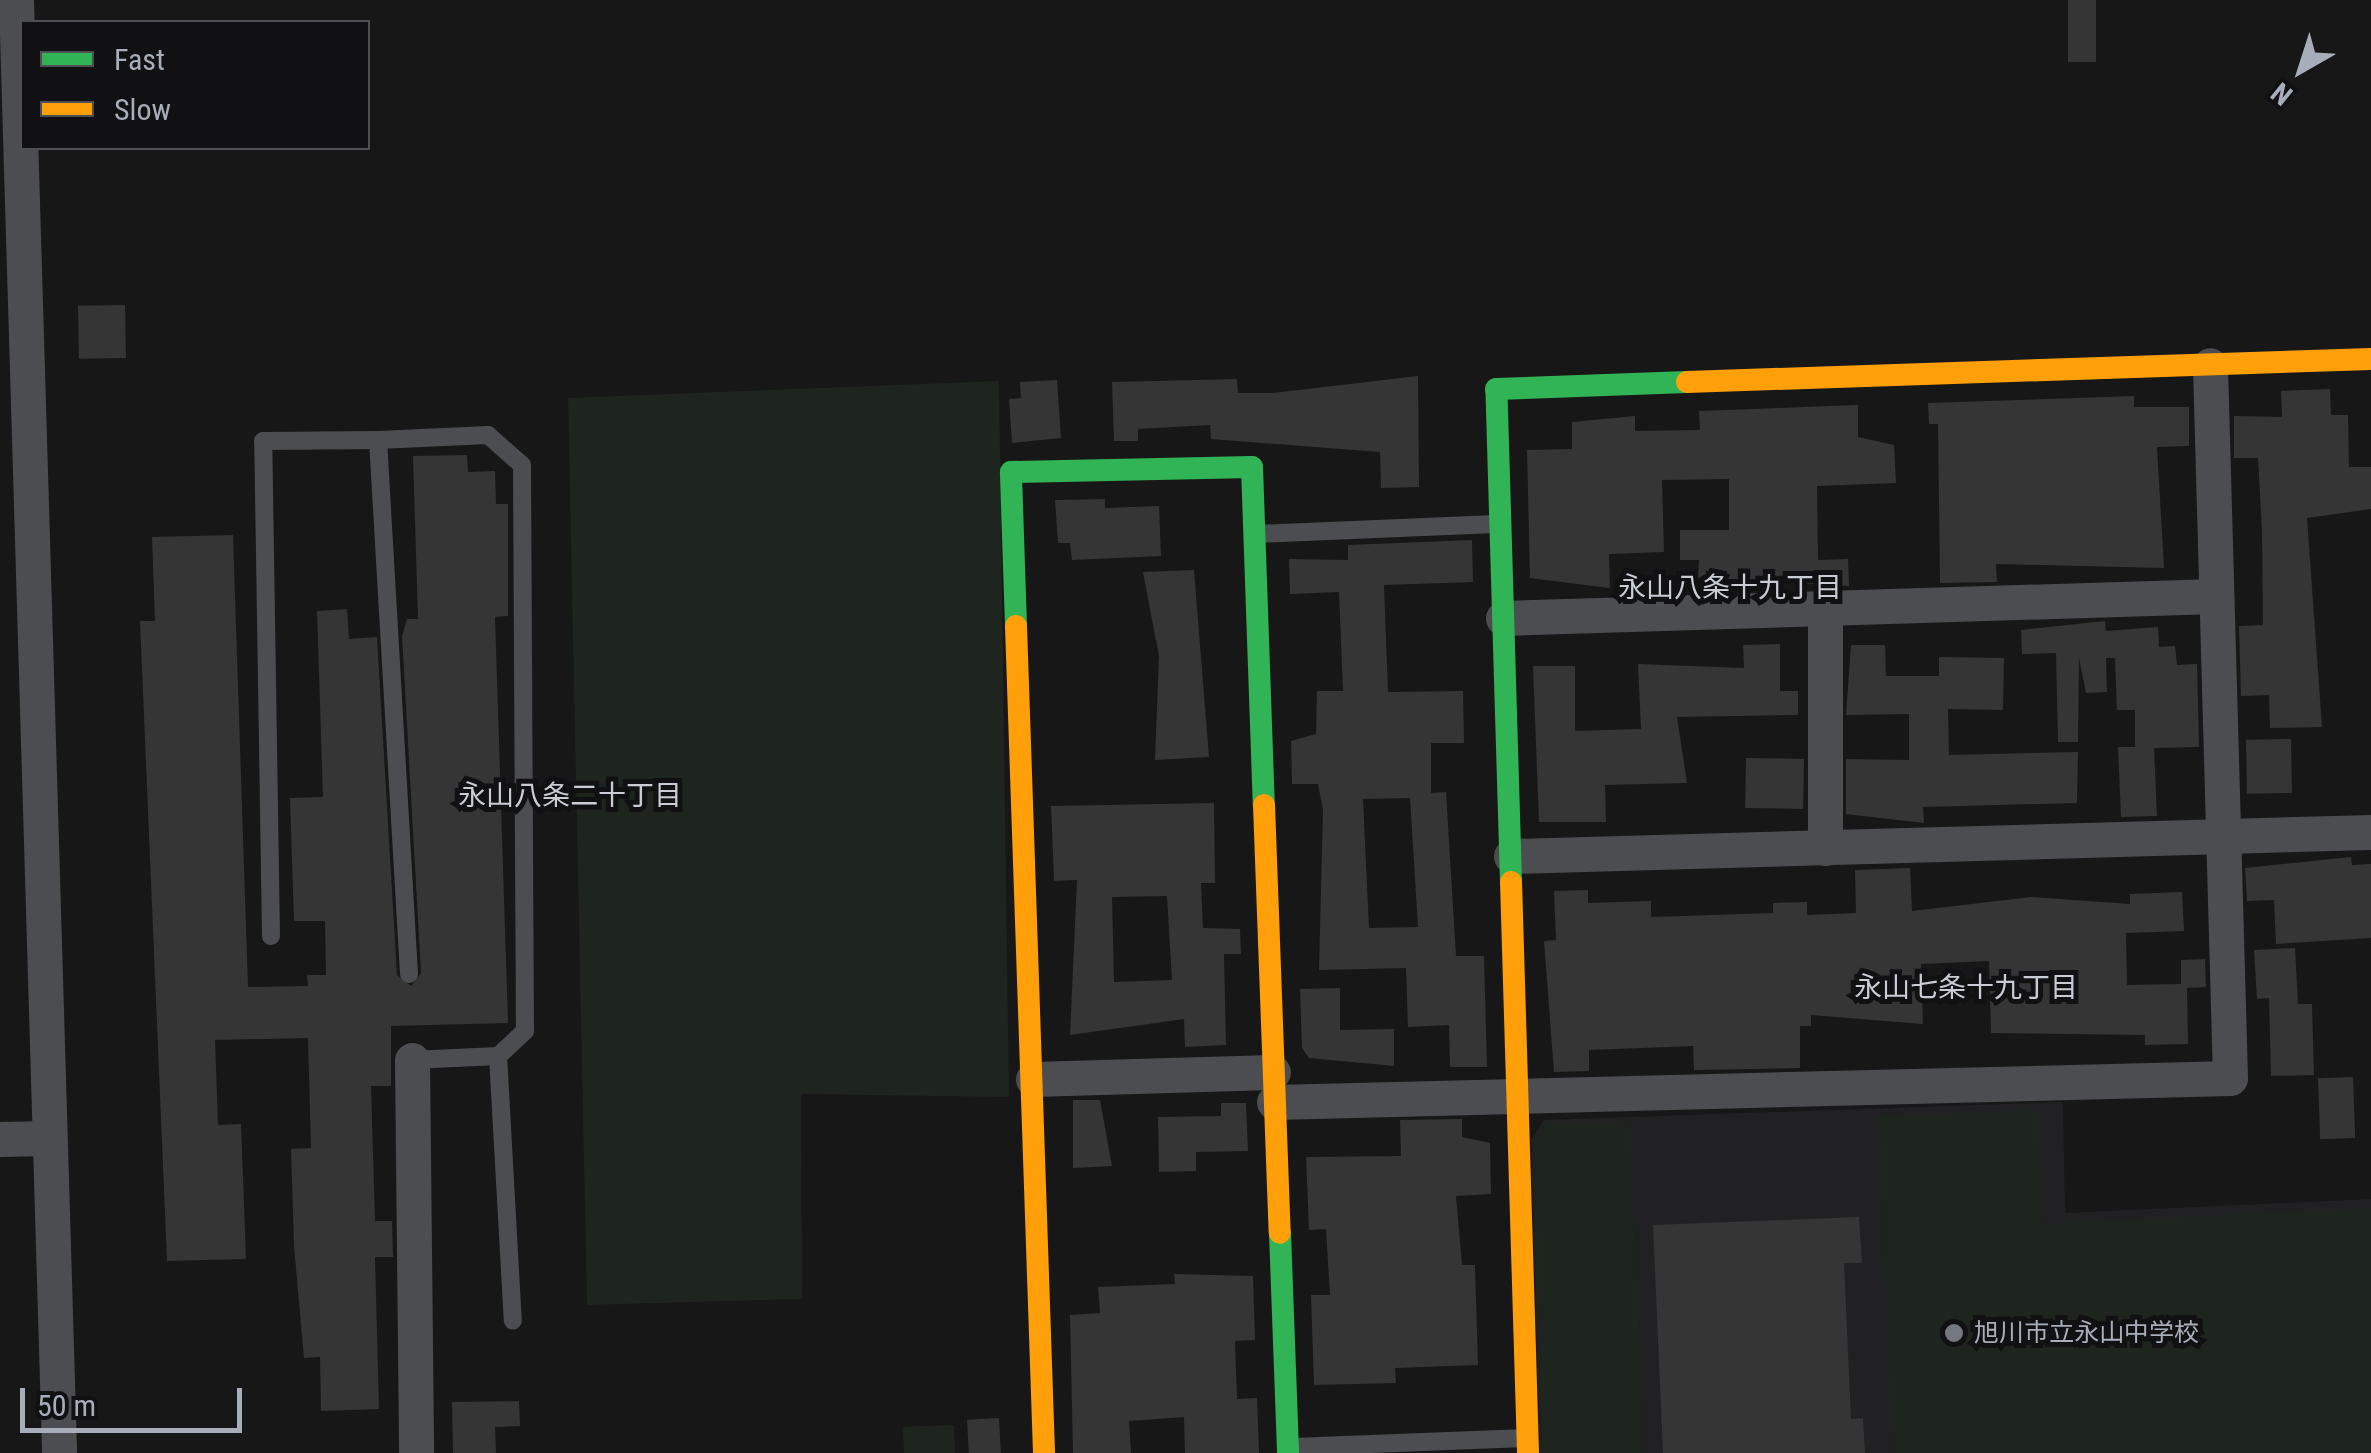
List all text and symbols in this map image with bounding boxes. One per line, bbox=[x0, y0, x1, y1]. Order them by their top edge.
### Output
legend bbox=[20, 20, 370, 150]
north arrow bbox=[2251, 20, 2351, 120]
text: Fast bbox=[114, 42, 165, 77]
text: N bbox=[2265, 75, 2299, 112]
text: Slow bbox=[114, 92, 171, 127]
district label: 永山八条十九丁目 bbox=[1618, 571, 1842, 605]
district label: 永山八条二十丁目 bbox=[458, 779, 682, 813]
district label: 永山七条十九丁目 bbox=[1854, 971, 2078, 1005]
place label: 旭川市立永山中学校 bbox=[1974, 1318, 2199, 1348]
marker: 旭川市立永山中学校 bbox=[1943, 1322, 1965, 1344]
scale bar bbox=[25, 1368, 248, 1430]
text: 50 m bbox=[37, 1388, 96, 1423]

